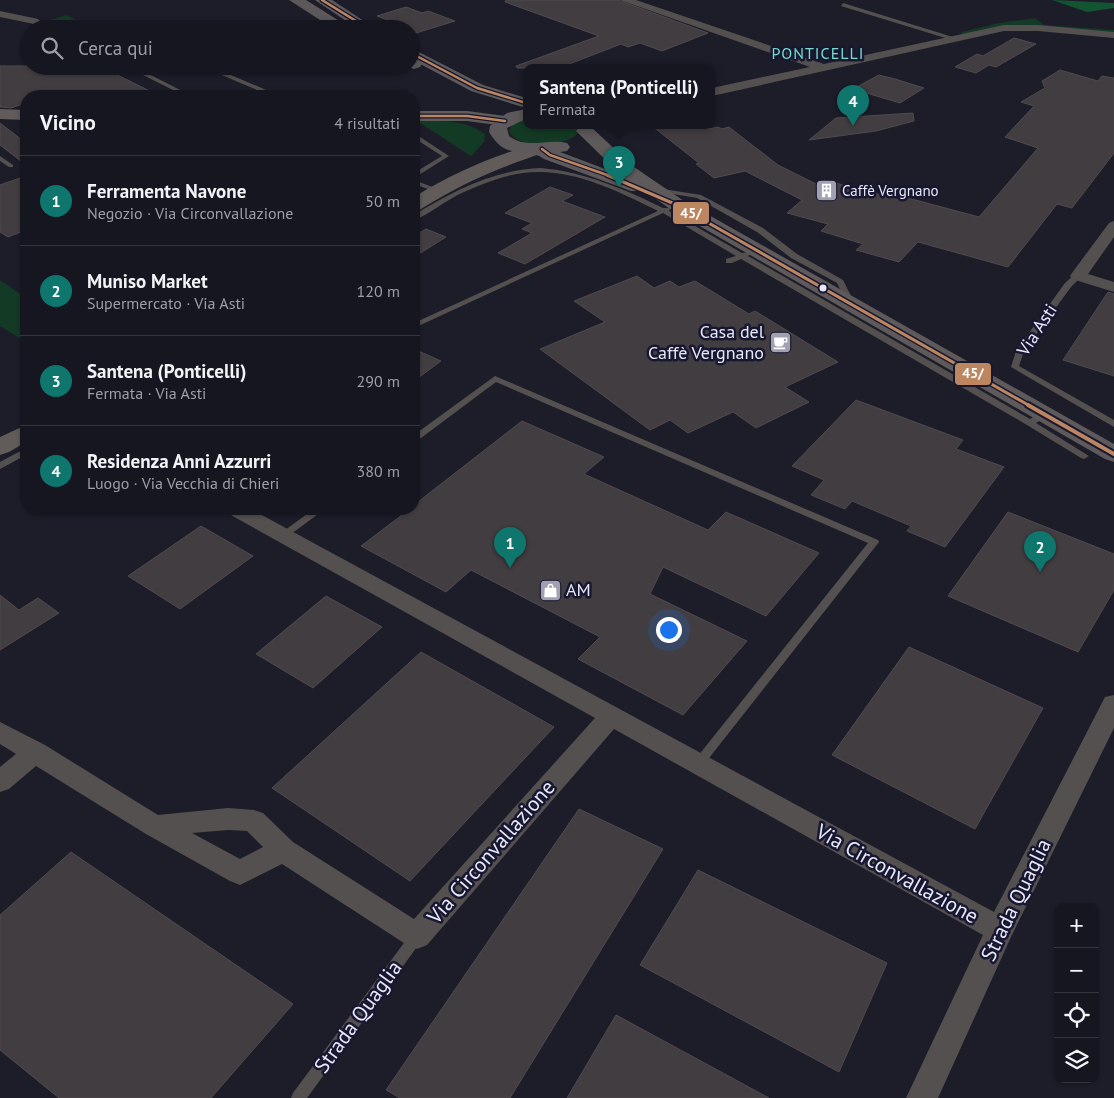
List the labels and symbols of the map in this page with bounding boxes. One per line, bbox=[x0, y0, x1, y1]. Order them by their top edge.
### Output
district label: PONTICELLI bbox=[772, 43, 864, 63]
pin: 4 bbox=[837, 85, 869, 126]
pin: 3 bbox=[603, 146, 635, 187]
building icon: Caffè Vergnano bbox=[814, 179, 838, 203]
place label: Caffè Vergnano bbox=[842, 181, 939, 200]
line badge: 45/ bbox=[672, 201, 710, 225]
text: 45/ bbox=[680, 204, 703, 222]
unlabelled marker bbox=[818, 283, 828, 293]
street label: Via Asti bbox=[1011, 299, 1062, 361]
place label: Casa del Caffè Vergnano bbox=[648, 320, 765, 364]
cafe icon: Casa del Caffè Vergnano bbox=[768, 330, 792, 354]
line badge: 45/ bbox=[954, 362, 992, 386]
text: 45/ bbox=[962, 364, 985, 382]
pin: 1 bbox=[494, 527, 526, 568]
pin: 2 bbox=[1024, 531, 1056, 572]
shop icon: AM bbox=[538, 578, 562, 602]
place label: AM bbox=[566, 578, 591, 601]
your location bbox=[656, 617, 682, 643]
street label: Via Circonvallazione bbox=[420, 774, 560, 930]
street label: Via Circonvallazione bbox=[810, 817, 983, 929]
street label: Strada Quaglia bbox=[974, 834, 1057, 965]
street label: Strada Quaglia bbox=[308, 955, 408, 1078]

